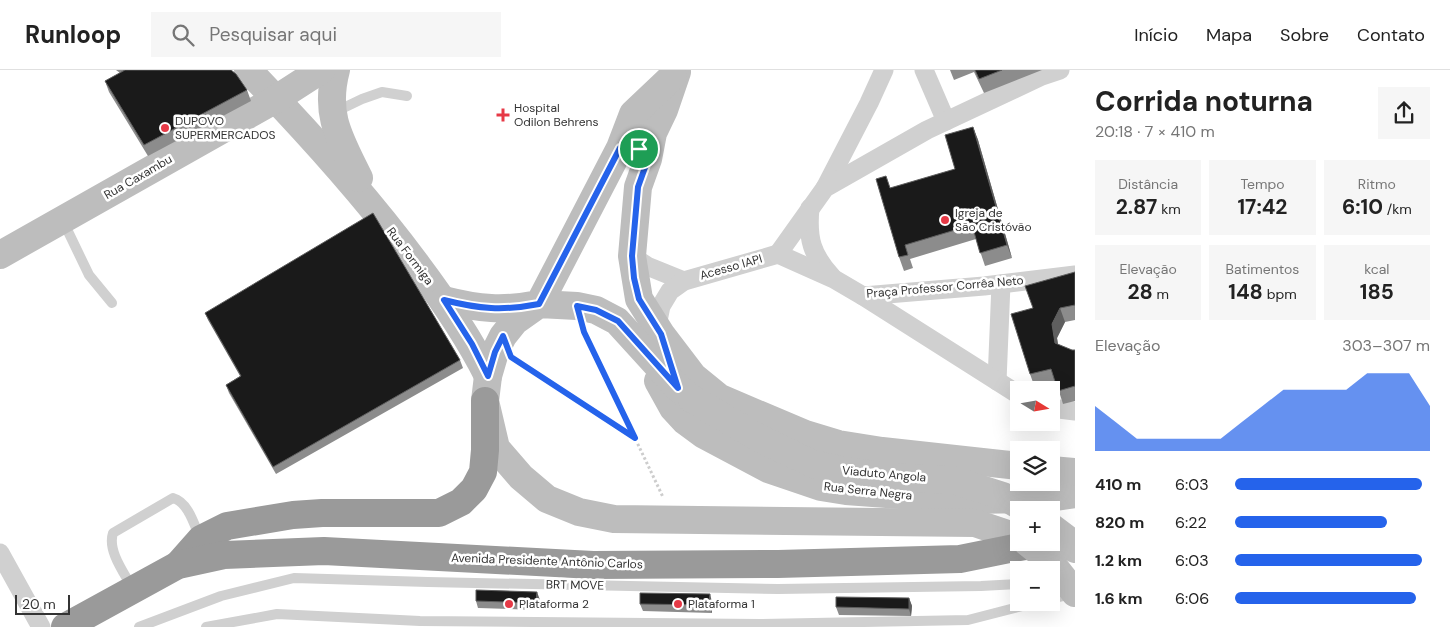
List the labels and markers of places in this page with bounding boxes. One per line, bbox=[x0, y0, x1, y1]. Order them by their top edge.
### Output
place label: Hospital Odilon Behrens bbox=[514, 100, 598, 130]
marker: Hospital Odilon Behrens bbox=[496, 108, 510, 122]
place label: DUPOVO SUPERMERCADOS bbox=[175, 113, 276, 143]
marker: DUPOVO SUPERMERCADOS bbox=[159, 122, 171, 134]
pin bbox=[618, 128, 660, 170]
place label: Igreja de São Cristóvão bbox=[955, 205, 1032, 235]
marker: Igreja de São Cristóvão bbox=[939, 214, 951, 226]
place label: Plataforma 2 bbox=[519, 596, 589, 612]
place label: Plataforma 1 bbox=[688, 596, 755, 612]
marker: Plataforma 2 bbox=[503, 598, 515, 610]
marker: Plataforma 1 bbox=[672, 598, 684, 610]

